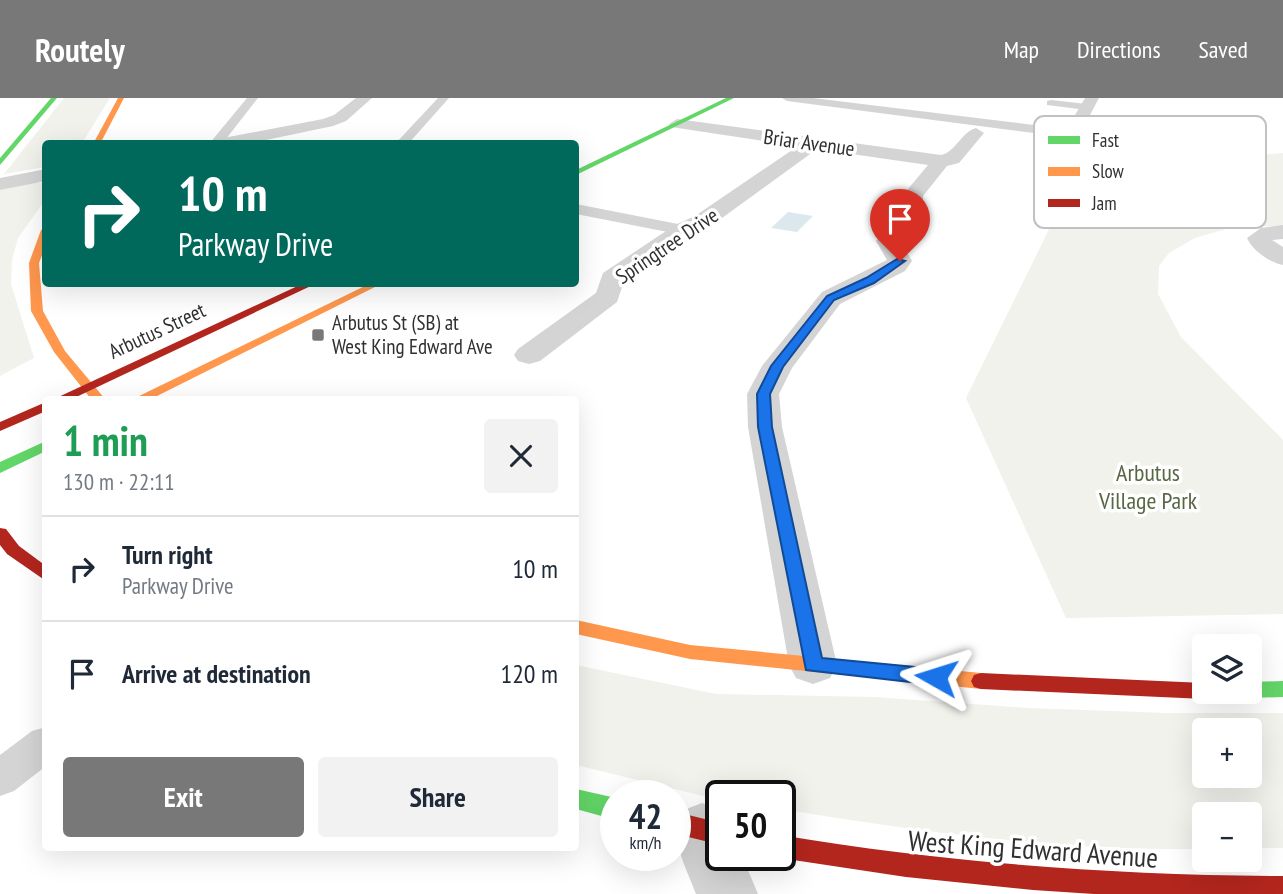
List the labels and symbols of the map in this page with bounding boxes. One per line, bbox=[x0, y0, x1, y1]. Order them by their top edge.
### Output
legend bbox=[1034, 116, 1266, 228]
street label: Briar Avenue bbox=[762, 123, 856, 162]
text: Fast bbox=[1092, 128, 1120, 152]
text: Slow bbox=[1092, 159, 1125, 183]
pin bbox=[870, 189, 930, 261]
text: Jam bbox=[1091, 191, 1117, 215]
street label: Springtree Drive bbox=[610, 201, 723, 290]
street label: Arbutus Street bbox=[104, 296, 210, 365]
place label: Arbutus St (SB) at West King Edward Ave bbox=[332, 309, 493, 360]
marker: Arbutus St (SB) at West King Edward Ave bbox=[310, 327, 326, 343]
park label: Arbutus Village Park bbox=[1098, 457, 1198, 516]
position arrow bbox=[899, 640, 973, 714]
speed limit sign: 50 bbox=[705, 780, 796, 871]
street label: West King Edward Avenue bbox=[907, 821, 1159, 876]

